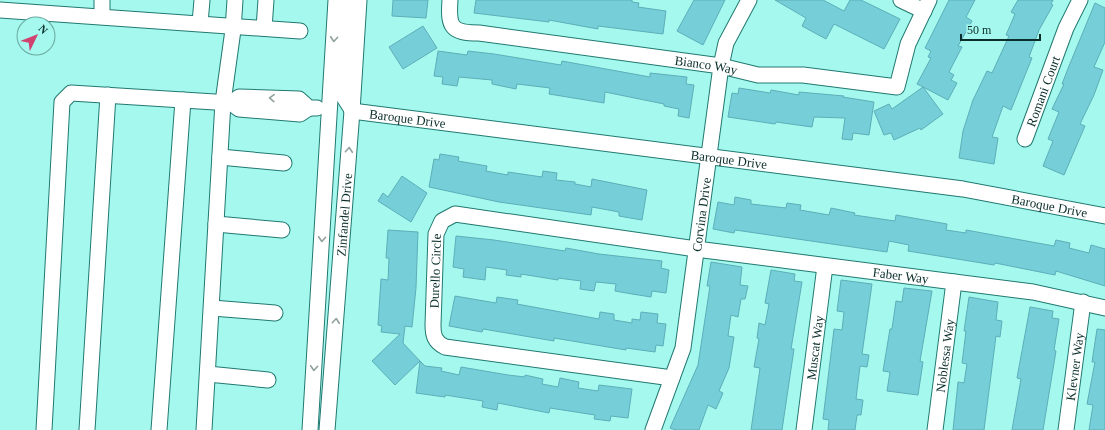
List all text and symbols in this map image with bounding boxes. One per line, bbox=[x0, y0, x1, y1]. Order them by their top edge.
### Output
north arrow bbox=[16, 16, 56, 56]
scale bar bbox=[961, 16, 1040, 42]
text: N bbox=[36, 22, 50, 36]
text: 50 m bbox=[967, 23, 992, 37]
one-way arrow bbox=[330, 36, 338, 42]
street label: Bianco Way bbox=[674, 52, 740, 77]
street label: Romani Court bbox=[1023, 53, 1063, 129]
one-way arrow bbox=[269, 94, 275, 103]
street label: Baroque Drive bbox=[368, 106, 447, 130]
one-way arrow bbox=[345, 147, 354, 153]
street label: Baroque Drive bbox=[690, 147, 768, 171]
street label: Zinfandel Drive bbox=[333, 172, 355, 257]
street label: Corvina Drive bbox=[689, 176, 713, 253]
street label: Baroque Drive bbox=[1010, 191, 1089, 220]
street label: Durello Circle bbox=[426, 233, 444, 309]
one-way arrow bbox=[317, 236, 326, 242]
street label: Faber Way bbox=[872, 264, 930, 286]
street label: Muscat Way bbox=[803, 314, 826, 381]
street label: Noblessa Way bbox=[932, 317, 957, 393]
one-way arrow bbox=[331, 318, 340, 324]
street label: Klevner Way bbox=[1062, 331, 1086, 401]
one-way arrow bbox=[309, 365, 318, 371]

